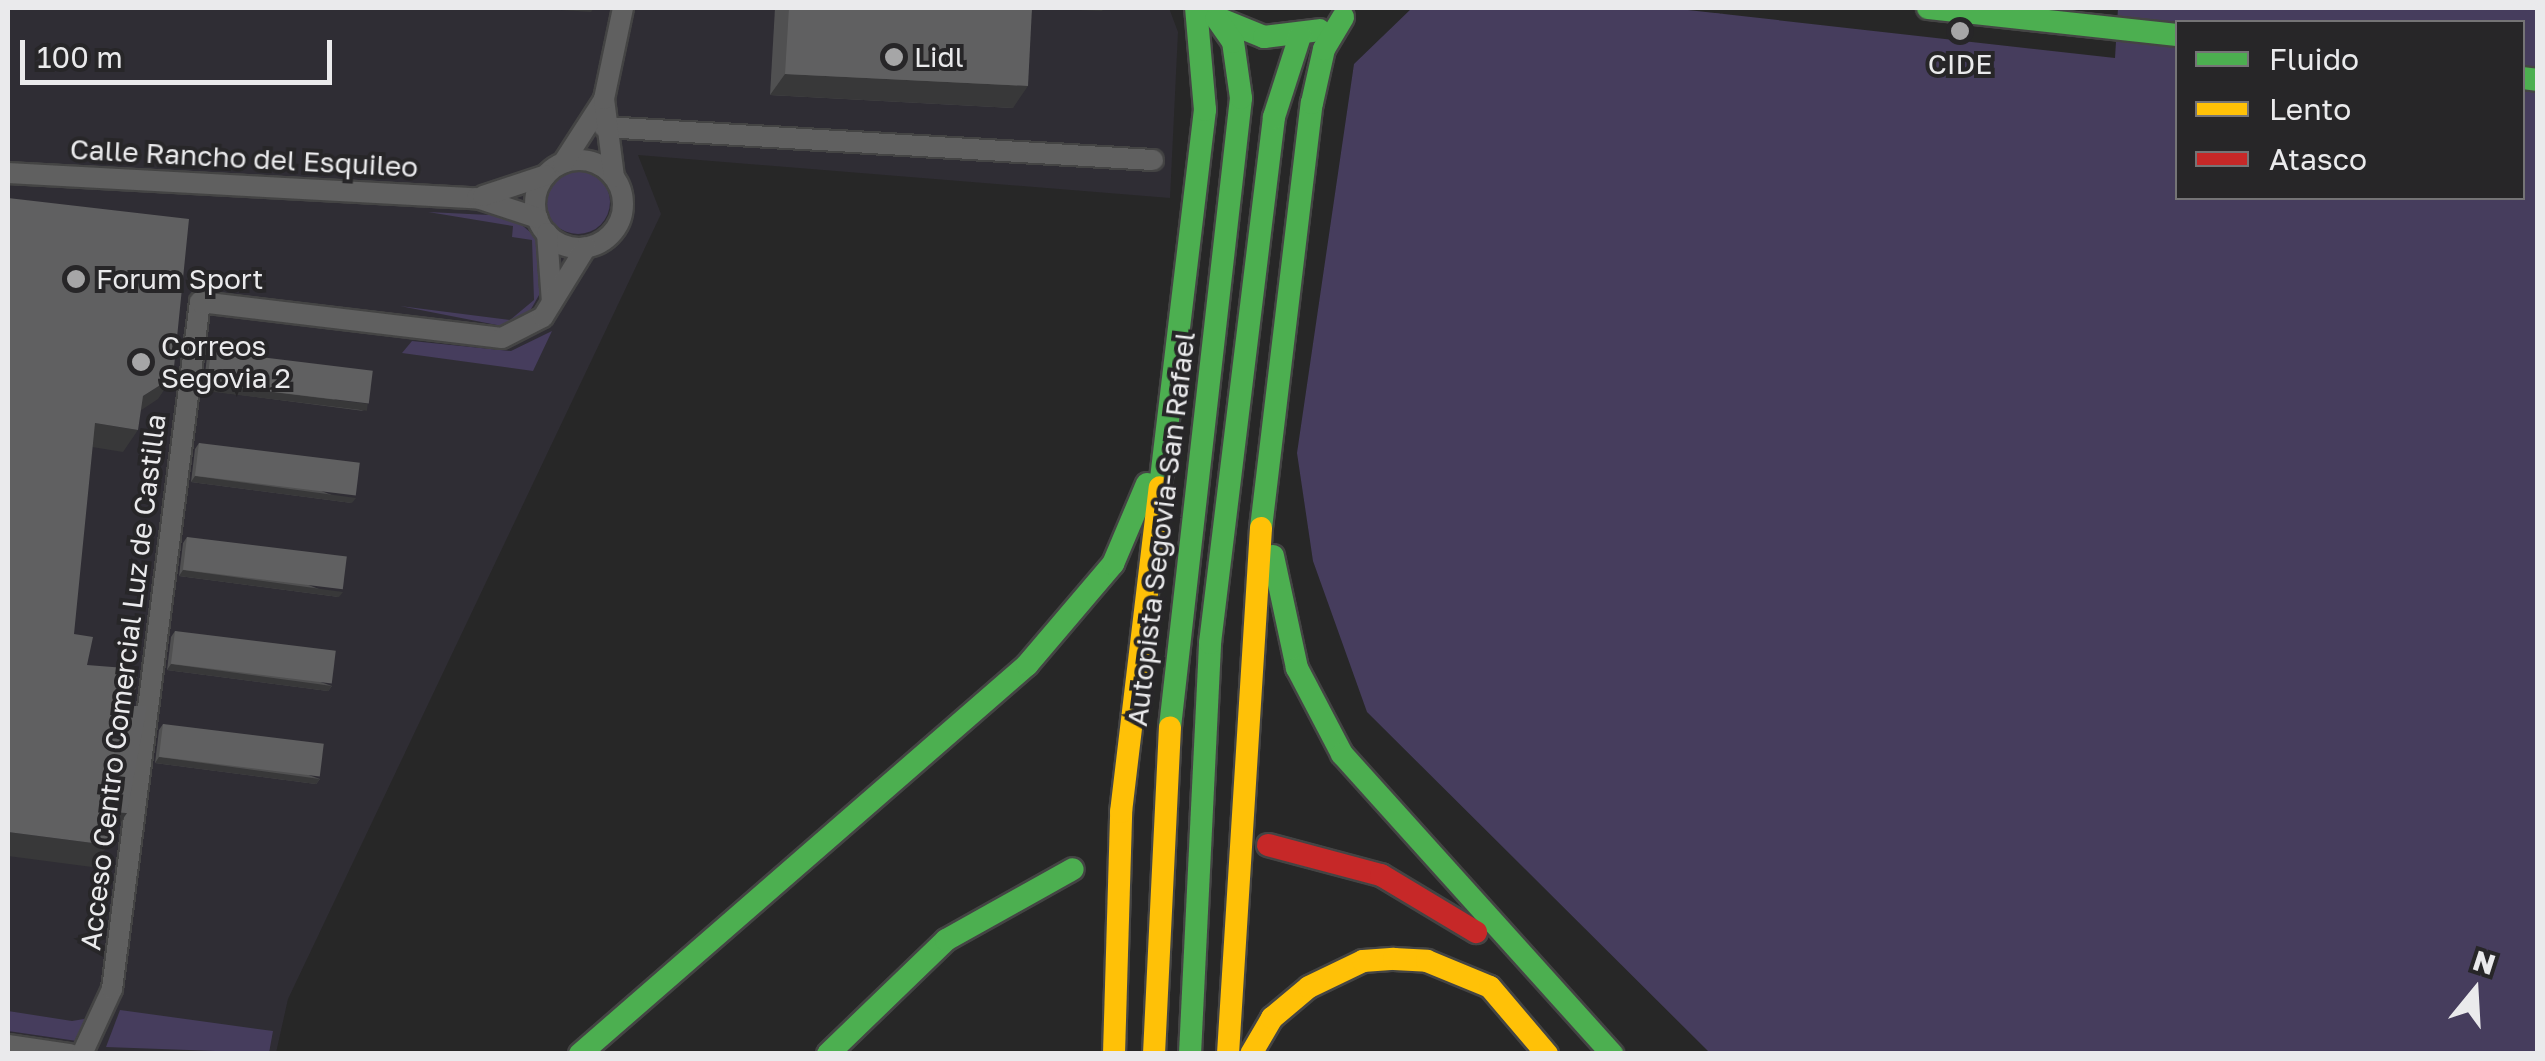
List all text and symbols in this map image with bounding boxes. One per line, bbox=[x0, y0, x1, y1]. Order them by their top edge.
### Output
scale bar bbox=[25, 20, 338, 82]
marker: CIDE bbox=[1949, 20, 1971, 42]
legend bbox=[2175, 20, 2525, 200]
text: 100 m bbox=[37, 39, 123, 75]
place label: Lidl bbox=[914, 40, 964, 74]
text: Fluido bbox=[2269, 41, 2359, 77]
marker: Lidl bbox=[883, 46, 905, 68]
place label: CIDE bbox=[1928, 47, 1992, 81]
text: Lento bbox=[2269, 91, 2351, 127]
street label: Calle Rancho del Esquileo bbox=[69, 132, 419, 184]
text: Atasco bbox=[2269, 141, 2367, 177]
place label: Forum Sport bbox=[96, 262, 263, 296]
marker: Forum Sport bbox=[65, 268, 87, 290]
place label: Correos Segovia 2 bbox=[161, 329, 291, 395]
street label: Autopista Segovia-San Rafael bbox=[1120, 330, 1202, 728]
marker: Correos Segovia 2 bbox=[130, 351, 152, 373]
street label: Acceso Centro Comercial Luz de Castilla bbox=[73, 412, 173, 952]
north arrow bbox=[2425, 941, 2525, 1041]
text: N bbox=[2469, 943, 2500, 981]

